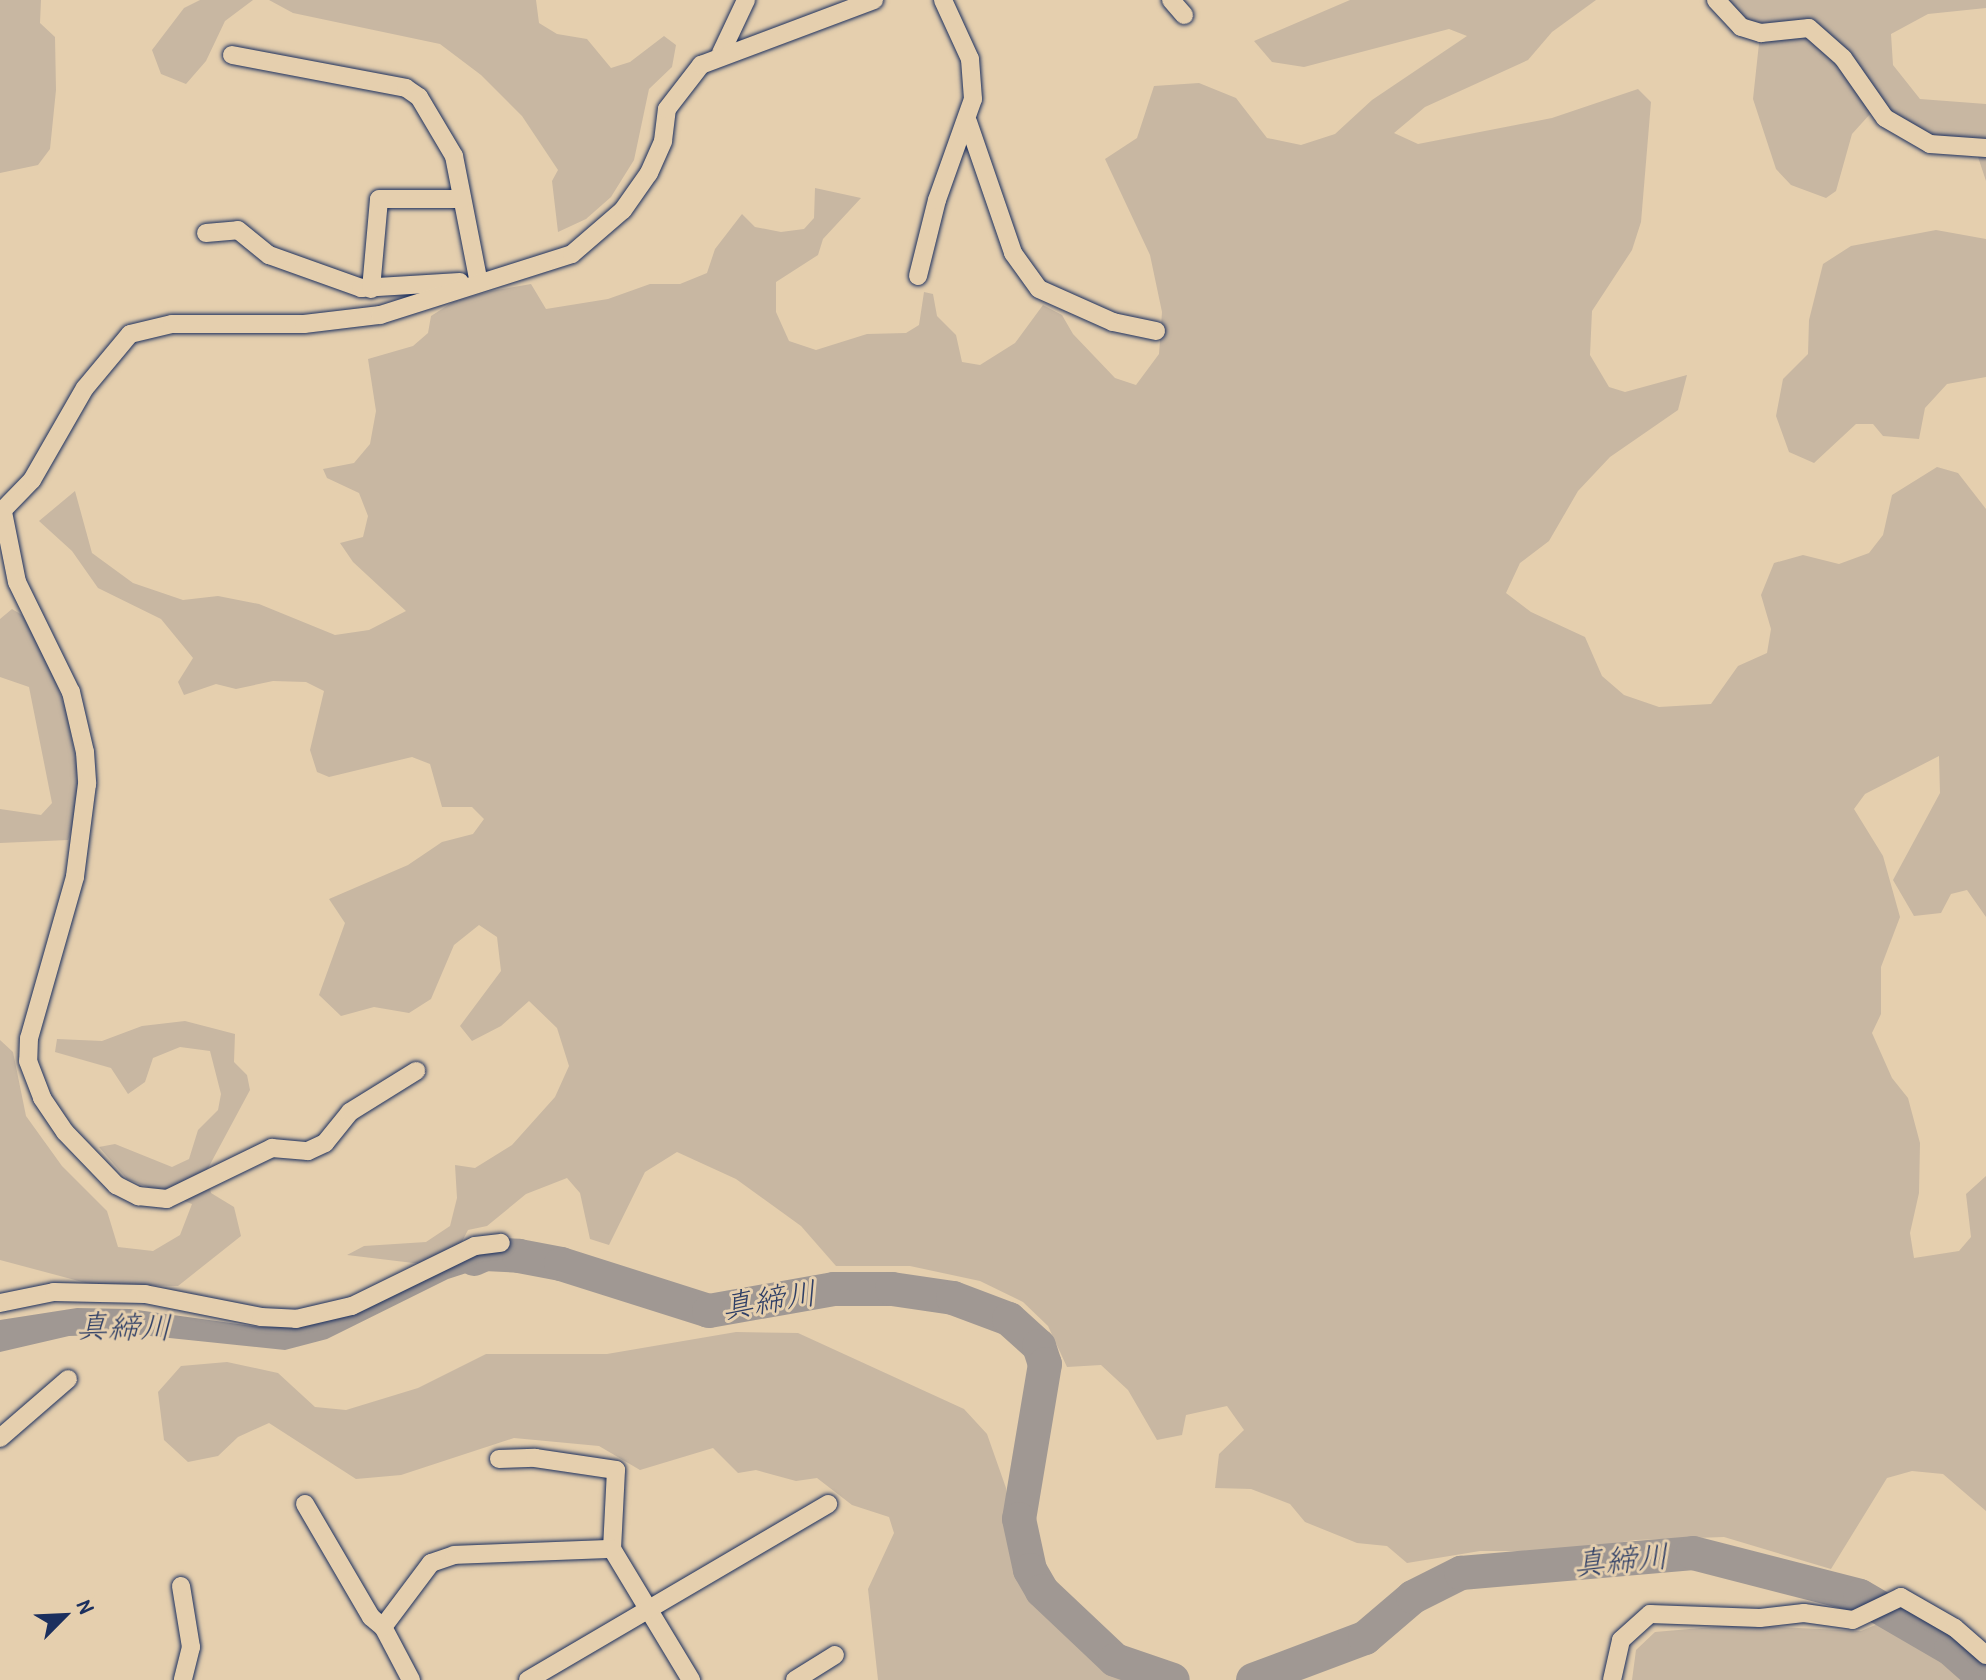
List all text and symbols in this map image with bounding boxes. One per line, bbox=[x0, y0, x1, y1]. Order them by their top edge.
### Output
water label: 真締川 bbox=[719, 1274, 819, 1326]
water label: 真締川 bbox=[76, 1307, 172, 1347]
water label: 真締川 bbox=[1572, 1537, 1670, 1583]
north arrow bbox=[24, 1576, 104, 1656]
text: N bbox=[70, 1595, 102, 1618]

